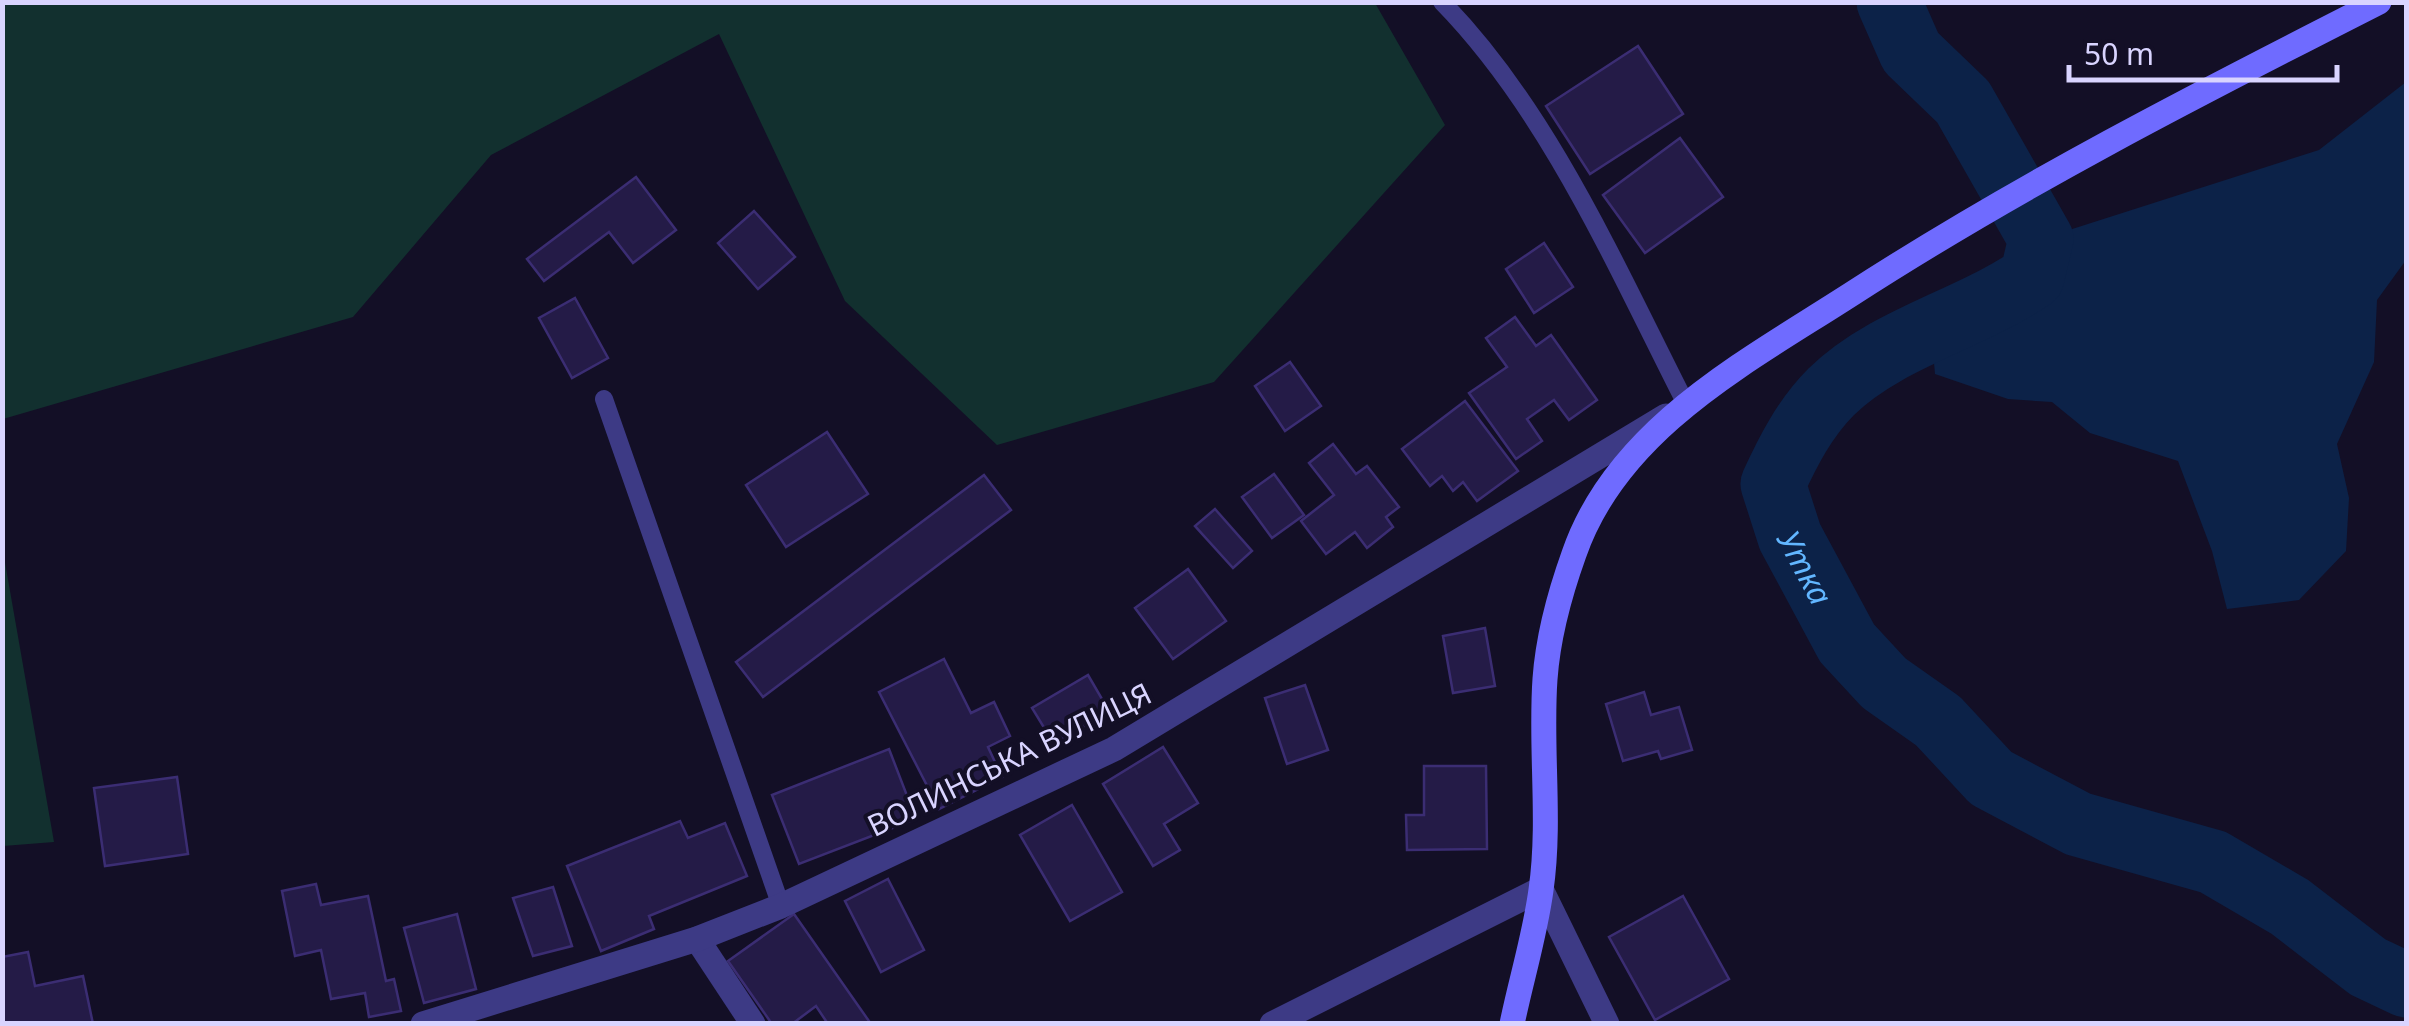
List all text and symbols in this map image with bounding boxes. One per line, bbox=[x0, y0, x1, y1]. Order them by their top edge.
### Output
scale bar bbox=[2069, 20, 2336, 82]
text: 50 m bbox=[2084, 33, 2154, 74]
water label: Утка bbox=[1769, 522, 1844, 612]
street label: ВОЛИНСЬКА ВУЛИЦЯ bbox=[860, 672, 1158, 846]

